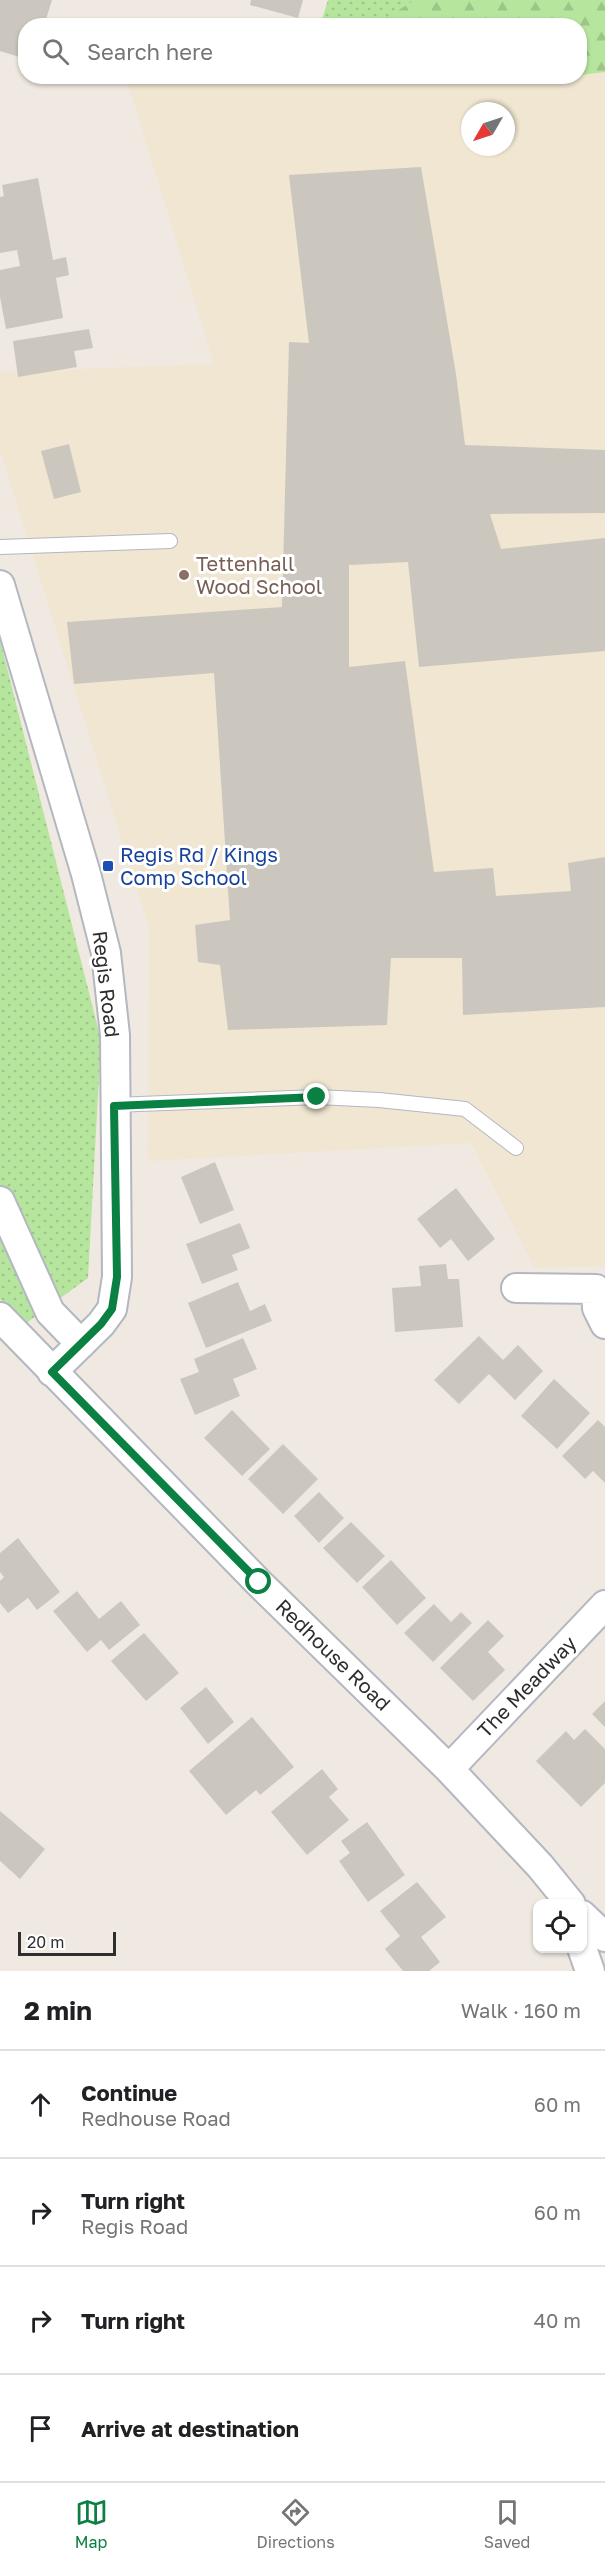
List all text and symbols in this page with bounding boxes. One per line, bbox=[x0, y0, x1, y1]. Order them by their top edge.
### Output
search box bbox=[18, 18, 587, 84]
icon: search bbox=[39, 35, 72, 68]
text: Search here bbox=[87, 38, 213, 65]
north arrow bbox=[461, 102, 515, 156]
place label: Tettenhall Wood School bbox=[196, 551, 322, 598]
marker: Tettenhall Wood School bbox=[177, 568, 191, 582]
place label: Regis Rd / Kings Comp School bbox=[120, 842, 278, 889]
marker: Regis Rd / Kings Comp School bbox=[101, 859, 115, 873]
street label: Regis Road bbox=[89, 929, 125, 1039]
route end bbox=[303, 1083, 329, 1109]
route start bbox=[245, 1568, 271, 1594]
street label: Redhouse Road bbox=[271, 1594, 396, 1715]
street label: The Meadway bbox=[472, 1631, 581, 1742]
map controls bbox=[533, 1899, 587, 1953]
button: locate bbox=[533, 1899, 587, 1953]
scale bar bbox=[18, 1929, 116, 1956]
text: 20 m bbox=[27, 1932, 64, 1952]
text: 2 min bbox=[24, 1995, 92, 2026]
text: Walk · 160 m bbox=[461, 1998, 581, 2022]
text: Continue bbox=[81, 2079, 177, 2106]
icon: ahead bbox=[24, 2088, 57, 2121]
text: 60 m bbox=[534, 2092, 581, 2116]
text: Redhouse Road bbox=[81, 2106, 231, 2130]
text: Turn right bbox=[81, 2187, 185, 2214]
icon: right bbox=[24, 2196, 57, 2229]
text: 60 m bbox=[534, 2200, 581, 2224]
text: Regis Road bbox=[81, 2214, 188, 2238]
icon: right bbox=[24, 2304, 57, 2337]
text: Turn right bbox=[81, 2307, 185, 2334]
text: 40 m bbox=[534, 2308, 581, 2332]
icon: arrive bbox=[24, 2412, 57, 2445]
text: Arrive at destination bbox=[81, 2415, 299, 2442]
tab: Map bbox=[75, 2496, 108, 2552]
tab: Directions bbox=[257, 2496, 335, 2552]
tab: Saved bbox=[484, 2496, 530, 2552]

